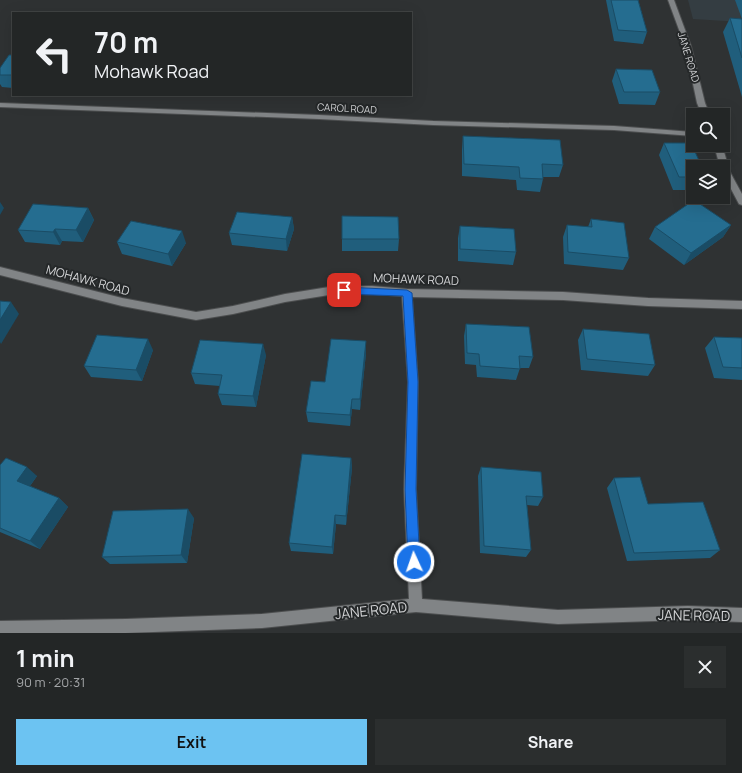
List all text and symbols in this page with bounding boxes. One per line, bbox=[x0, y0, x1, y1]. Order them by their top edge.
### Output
text: 70 m bbox=[94, 23, 158, 61]
icon: left bbox=[28, 28, 80, 80]
street label: JANE ROAD bbox=[675, 30, 703, 84]
text: Mohawk Road bbox=[94, 59, 209, 83]
street label: CAROL ROAD bbox=[317, 99, 378, 117]
map controls bbox=[686, 108, 730, 204]
button: search bbox=[686, 108, 730, 152]
button: layers bbox=[686, 160, 730, 204]
street label: MOHAWK ROAD bbox=[44, 261, 132, 299]
street label: MOHAWK ROAD bbox=[373, 269, 459, 289]
pin bbox=[327, 273, 361, 307]
icon: arrive bbox=[333, 279, 355, 301]
position arrow bbox=[393, 541, 435, 583]
street label: JANE ROAD bbox=[334, 597, 408, 623]
street label: JANE ROAD bbox=[658, 605, 730, 625]
text: 1 min bbox=[16, 641, 75, 674]
button: close bbox=[684, 646, 726, 688]
text: 90 m · 20:31 bbox=[16, 673, 85, 691]
button: Exit bbox=[16, 719, 367, 765]
button: Share bbox=[375, 719, 726, 765]

